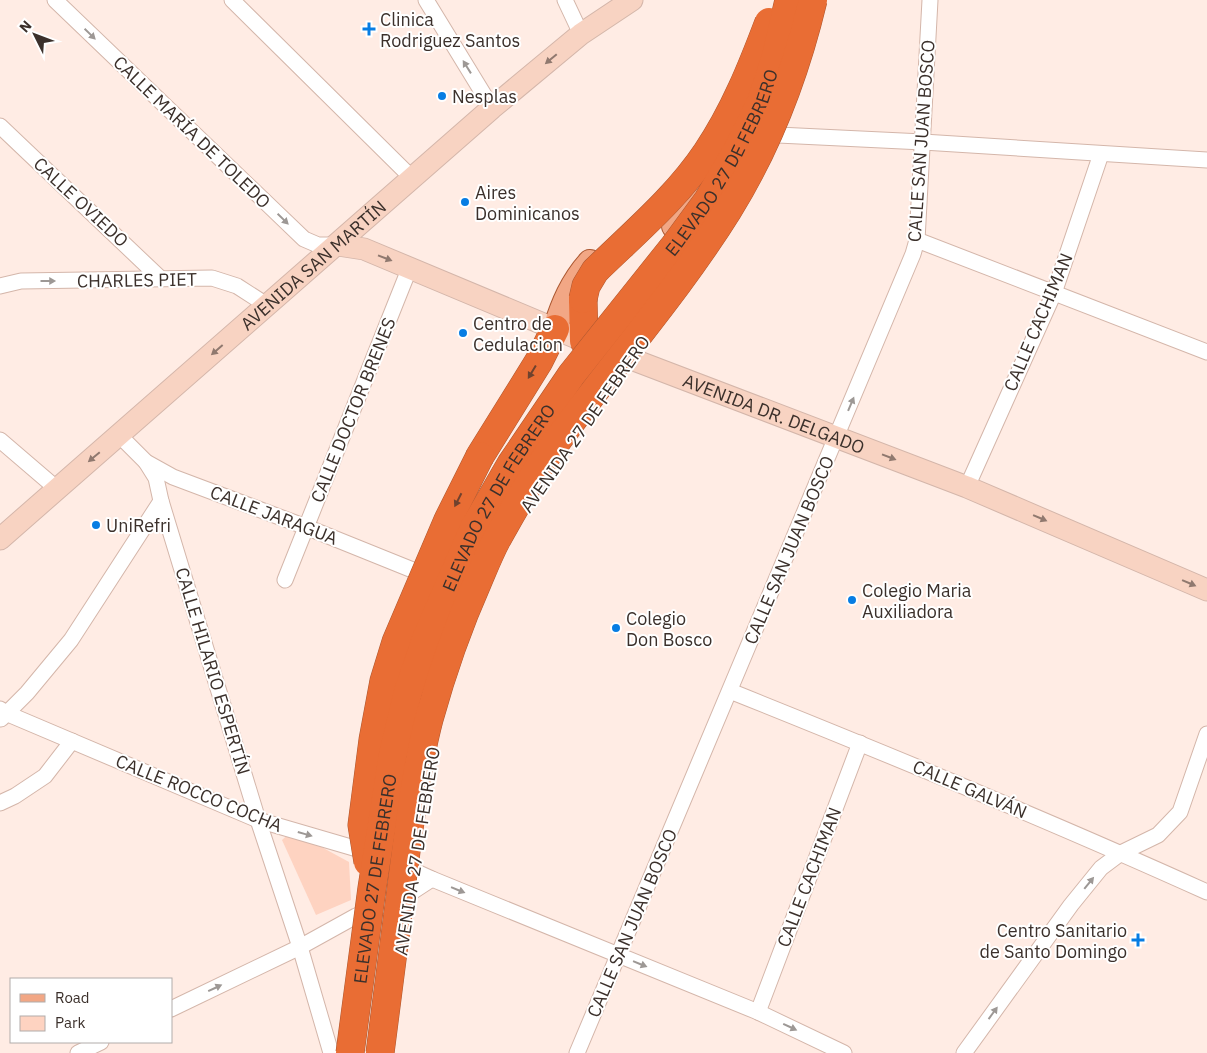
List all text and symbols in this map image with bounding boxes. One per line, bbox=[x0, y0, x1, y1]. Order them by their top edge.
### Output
place label: Clinica Rodriguez Santos bbox=[380, 8, 520, 52]
north arrow bbox=[10, 10, 60, 60]
text: N bbox=[15, 17, 35, 36]
marker: Clinica Rodriguez Santos bbox=[362, 22, 376, 36]
one-way arrow bbox=[84, 28, 96, 40]
street label: CALLE SAN JUAN BOSCO bbox=[902, 39, 940, 243]
street label: CALLE MARÍA DE TOLEDO bbox=[108, 51, 276, 213]
one-way arrow bbox=[544, 54, 557, 65]
one-way arrow bbox=[462, 60, 472, 73]
street label: ELEVADO 27 DE FEBRERO bbox=[659, 66, 783, 260]
place label: Nesplas bbox=[452, 85, 517, 108]
marker: Nesplas bbox=[436, 90, 448, 102]
street label: CALLE OVIEDO bbox=[29, 152, 133, 252]
place label: Aires Dominicanos bbox=[475, 181, 580, 225]
street label: AVENIDA SAN MARTÍN bbox=[235, 195, 391, 335]
marker: Aires Dominicanos bbox=[459, 196, 471, 208]
one-way arrow bbox=[277, 213, 289, 225]
street label: CALLE CACHIMAN bbox=[999, 249, 1077, 395]
one-way arrow bbox=[378, 254, 392, 262]
street label: CHARLES PIET bbox=[77, 267, 197, 293]
one-way arrow bbox=[40, 277, 56, 285]
place label: Centro de Cedulacion bbox=[473, 312, 563, 356]
street label: CALLE DOCTOR BRENES bbox=[305, 314, 401, 506]
marker: Centro de Cedulacion bbox=[457, 327, 469, 339]
street label: AVENIDA 27 DE FEBRERO bbox=[515, 331, 655, 517]
one-way arrow bbox=[211, 345, 224, 356]
one-way arrow bbox=[528, 365, 537, 378]
street label: AVENIDA DR. DELGADO bbox=[680, 368, 868, 458]
one-way arrow bbox=[847, 397, 855, 411]
street label: ELEVADO 27 DE FEBRERO bbox=[437, 399, 560, 595]
one-way arrow bbox=[88, 451, 101, 462]
street label: CALLE SAN JUAN BOSCO bbox=[739, 452, 839, 648]
one-way arrow bbox=[882, 453, 897, 461]
street label: CALLE JARAGUA bbox=[207, 480, 342, 550]
one-way arrow bbox=[454, 492, 462, 507]
place label: UniRefri bbox=[106, 514, 171, 537]
one-way arrow bbox=[1033, 515, 1047, 523]
marker: UniRefri bbox=[90, 519, 102, 531]
street label: CALLE HILARIO ESPERTÍN bbox=[170, 565, 256, 777]
place label: Colegio Maria Auxiliadora bbox=[862, 579, 972, 623]
one-way arrow bbox=[1182, 579, 1196, 587]
marker: Colegio Maria Auxiliadora bbox=[846, 594, 858, 606]
place label: Colegio Don Bosco bbox=[626, 607, 712, 651]
marker: Colegio Don Bosco bbox=[610, 622, 622, 634]
street label: AVENIDA 27 DE FEBRERO bbox=[389, 745, 445, 957]
street label: CALLE ROCCO COCHA bbox=[112, 749, 286, 837]
street label: CALLE GALVÁN bbox=[909, 755, 1031, 823]
street label: ELEVADO 27 DE FEBRERO bbox=[348, 772, 401, 985]
street label: CALLE CACHIMAN bbox=[772, 804, 846, 950]
street label: CALLE SAN JUAN BOSCO bbox=[582, 825, 682, 1021]
one-way arrow bbox=[298, 830, 313, 838]
one-way arrow bbox=[1084, 876, 1095, 889]
one-way arrow bbox=[450, 886, 465, 894]
place label: Centro Sanitario de Santo Domingo bbox=[979, 919, 1127, 963]
marker: Centro Sanitario de Santo Domingo bbox=[1131, 933, 1145, 947]
one-way arrow bbox=[633, 961, 648, 969]
legend bbox=[10, 978, 172, 1043]
one-way arrow bbox=[208, 983, 222, 991]
text: Road bbox=[55, 988, 90, 1007]
one-way arrow bbox=[988, 1007, 998, 1020]
text: Park bbox=[55, 1013, 85, 1032]
one-way arrow bbox=[783, 1023, 797, 1031]

